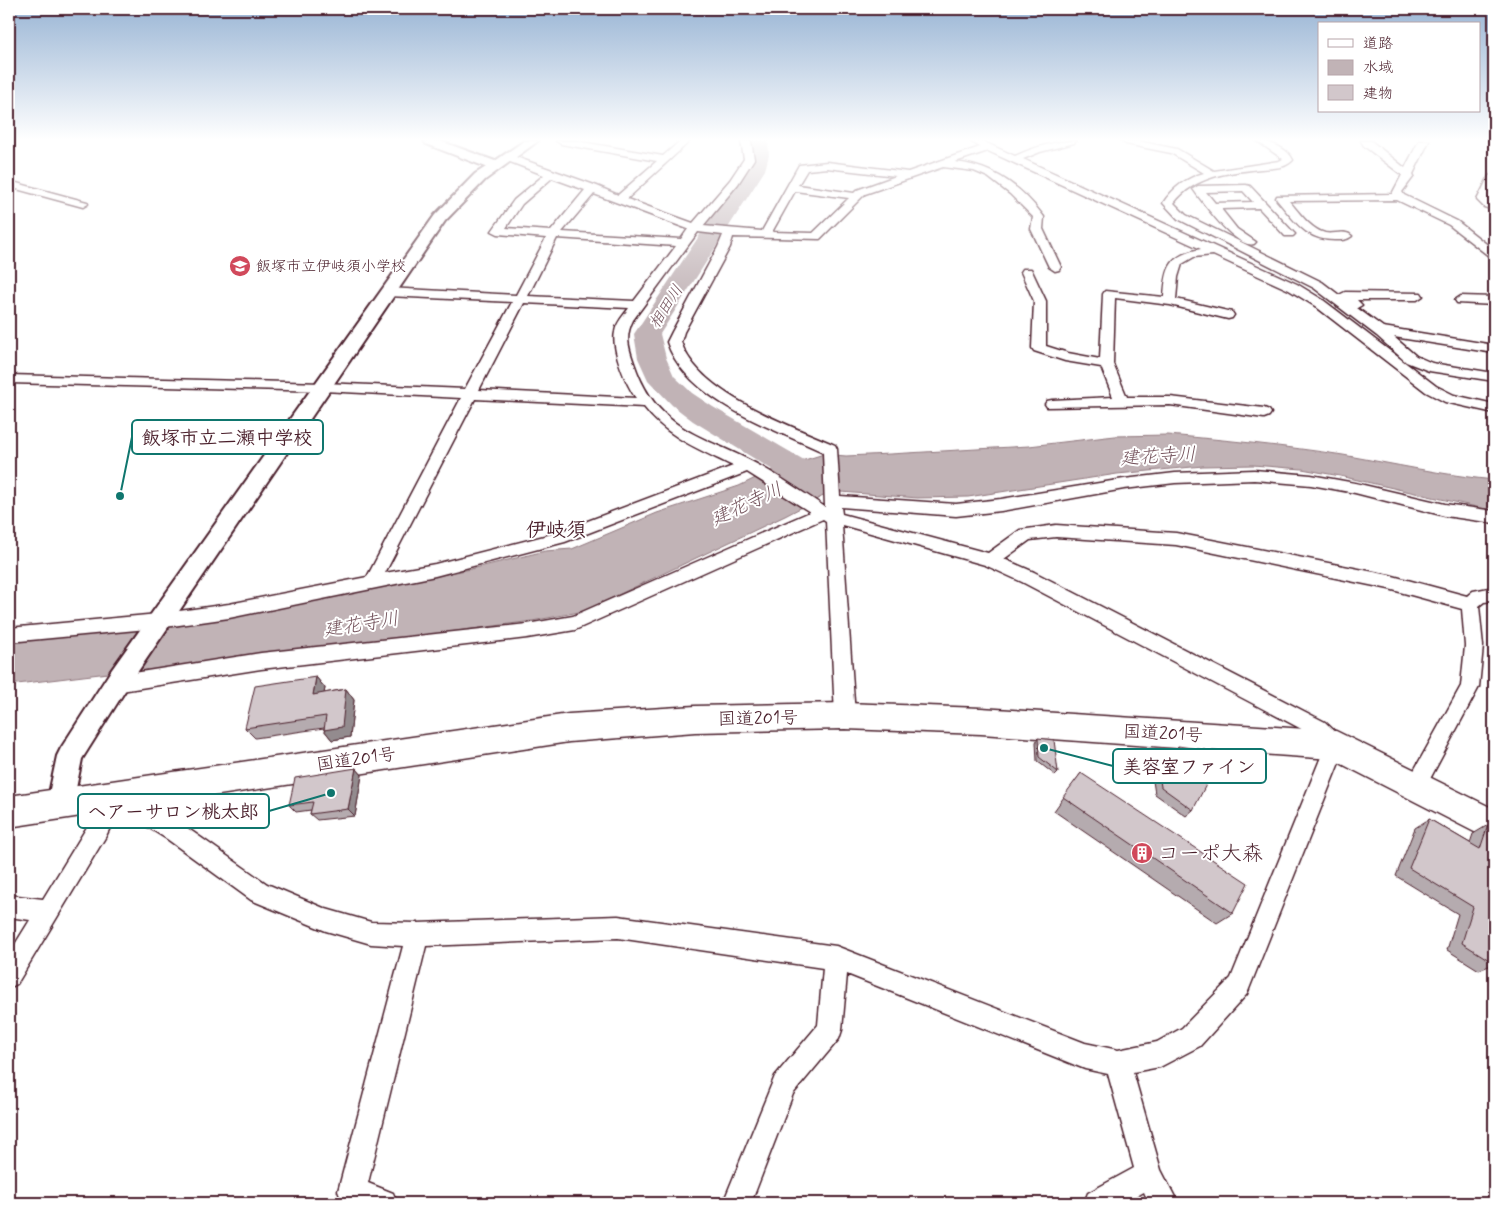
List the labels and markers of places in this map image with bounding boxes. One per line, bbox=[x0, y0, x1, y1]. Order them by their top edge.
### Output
school or university icon: 飯塚市立伊岐須小学校 bbox=[228, 254, 252, 278]
place label: 飯塚市立伊岐須小学校 bbox=[256, 257, 406, 277]
callout: 飯塚市立二瀬中学校 bbox=[132, 420, 323, 454]
callout: 美容室ファイン bbox=[1113, 749, 1266, 783]
callout: ヘアーサロン桃太郎 bbox=[78, 794, 269, 828]
place label: コーポ大森 bbox=[1158, 840, 1263, 868]
building icon: コーポ大森 bbox=[1130, 841, 1154, 865]

